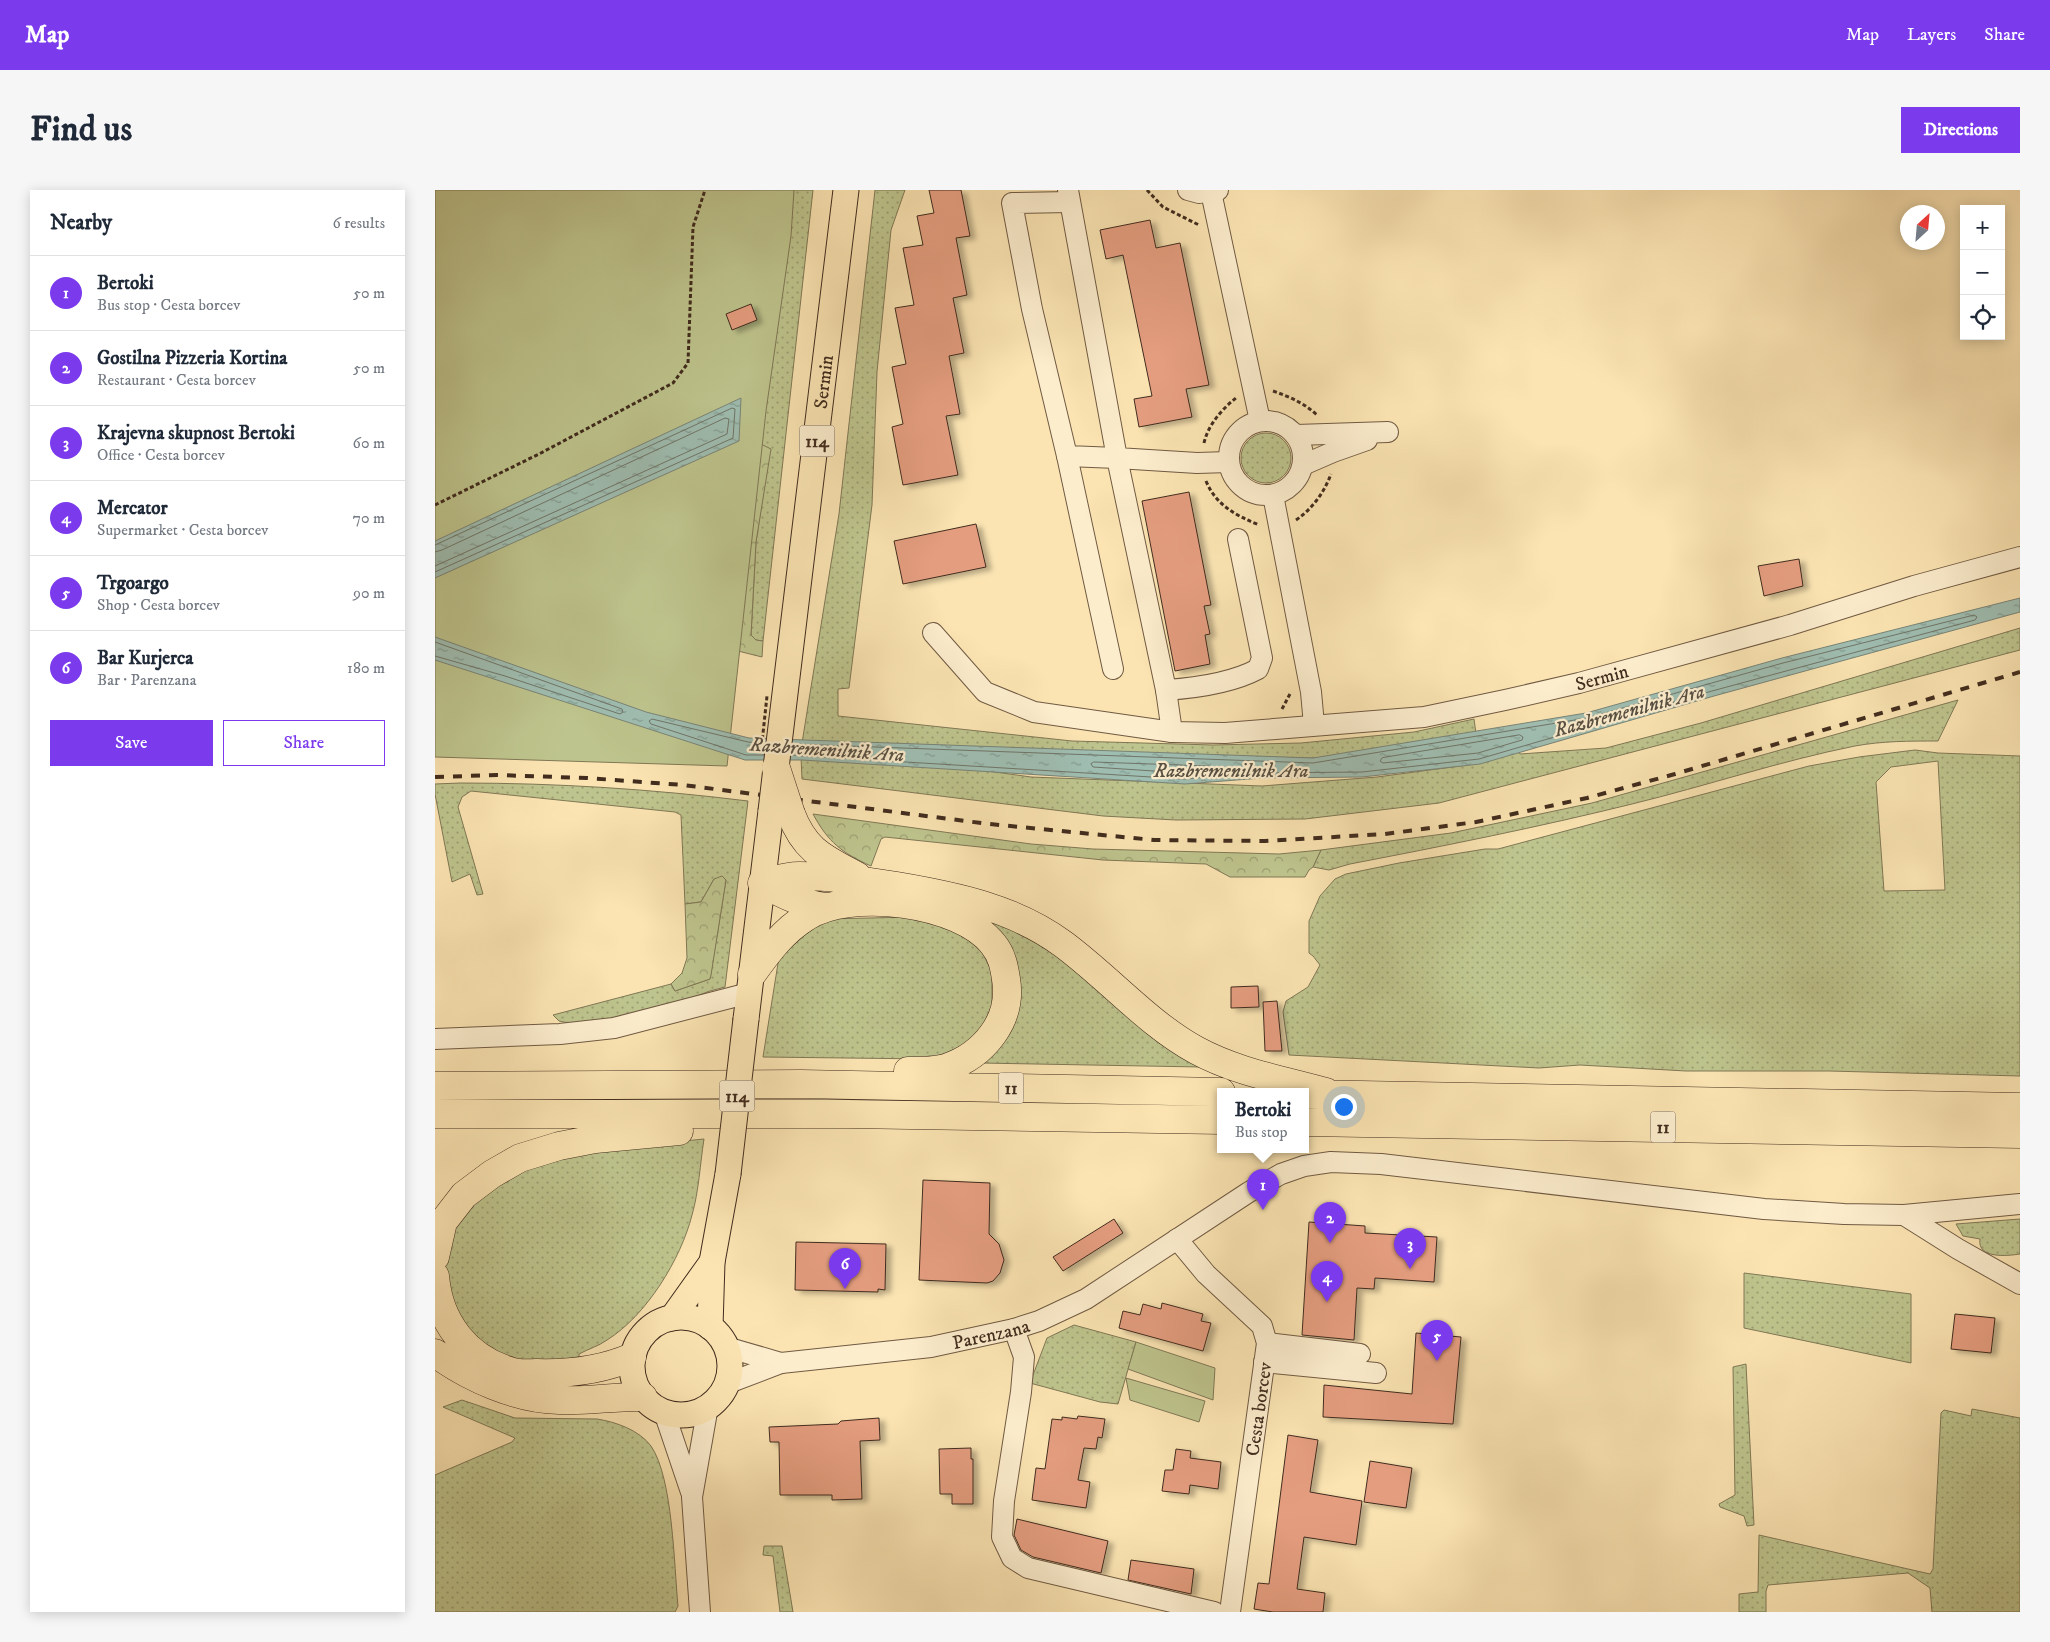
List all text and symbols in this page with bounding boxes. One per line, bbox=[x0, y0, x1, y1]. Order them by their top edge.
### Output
text: Map bbox=[25, 20, 69, 50]
text: Map bbox=[1846, 24, 1879, 46]
text: Layers bbox=[1907, 24, 1956, 46]
text: Share bbox=[1984, 24, 2025, 46]
button: Directions bbox=[1901, 107, 2020, 153]
text: Find us bbox=[30, 108, 132, 152]
north arrow bbox=[1900, 205, 1945, 250]
map controls bbox=[1960, 205, 2005, 340]
button: + bbox=[1960, 205, 2005, 250]
text: Nearby bbox=[50, 210, 112, 236]
text: 6 results bbox=[332, 213, 385, 233]
button: − bbox=[1960, 250, 2005, 295]
text: Bertoki bbox=[97, 272, 154, 295]
text: 1 bbox=[63, 283, 69, 303]
text: 50 m bbox=[353, 283, 385, 303]
text: Bus stop · Cesta borcev bbox=[97, 295, 240, 315]
button: locate bbox=[1960, 295, 2005, 340]
text: Gostilna Pizzeria Kortina bbox=[97, 347, 287, 370]
street label: Sermin bbox=[810, 354, 839, 410]
text: 2 bbox=[62, 358, 70, 378]
text: 50 m bbox=[353, 358, 385, 378]
text: Restaurant · Cesta borcev bbox=[97, 370, 256, 390]
text: Krajevna skupnost Bertoki bbox=[97, 422, 295, 445]
road number: 114 bbox=[799, 426, 835, 456]
text: 3 bbox=[63, 433, 69, 453]
text: 60 m bbox=[353, 433, 385, 453]
text: Office · Cesta borcev bbox=[97, 445, 225, 465]
text: Mercator bbox=[97, 497, 168, 520]
text: 4 bbox=[61, 508, 71, 528]
text: 70 m bbox=[353, 508, 385, 528]
text: Supermarket · Cesta borcev bbox=[97, 520, 268, 540]
text: Trgoargo bbox=[97, 572, 169, 595]
text: 5 bbox=[62, 583, 70, 603]
text: 90 m bbox=[353, 583, 385, 603]
text: Shop · Cesta borcev bbox=[97, 595, 220, 615]
text: Bar Kurjerca bbox=[97, 647, 193, 670]
text: 6 bbox=[62, 658, 70, 678]
text: 180 m bbox=[347, 658, 385, 678]
street label: Sermin bbox=[1573, 660, 1631, 696]
text: Bar · Parenzana bbox=[97, 670, 197, 690]
water label: Razbremenilnik Ara bbox=[1550, 679, 1707, 744]
button: Save bbox=[50, 720, 213, 766]
button: Share bbox=[223, 720, 385, 766]
water label: Razbremenilnik Ara bbox=[748, 733, 905, 768]
water label: Razbremenilnik Ara bbox=[1153, 759, 1308, 784]
road number: 11 bbox=[999, 1072, 1023, 1104]
road number: 114 bbox=[719, 1080, 755, 1111]
popup bbox=[1217, 1088, 1309, 1153]
your location bbox=[1331, 1094, 1357, 1120]
text: Bertoki bbox=[1235, 1099, 1291, 1122]
road number: 11 bbox=[1651, 1112, 1675, 1142]
text: Bus stop bbox=[1235, 1122, 1288, 1142]
pin: 1 bbox=[1247, 1169, 1279, 1210]
pin: 2 bbox=[1314, 1202, 1346, 1243]
pin: 3 bbox=[1394, 1228, 1426, 1269]
pin: 6 bbox=[829, 1248, 861, 1289]
pin: 4 bbox=[1311, 1261, 1343, 1302]
street label: Parenzana bbox=[950, 1315, 1033, 1355]
pin: 5 bbox=[1421, 1320, 1453, 1361]
street label: Cesta borcev bbox=[1242, 1360, 1278, 1458]

